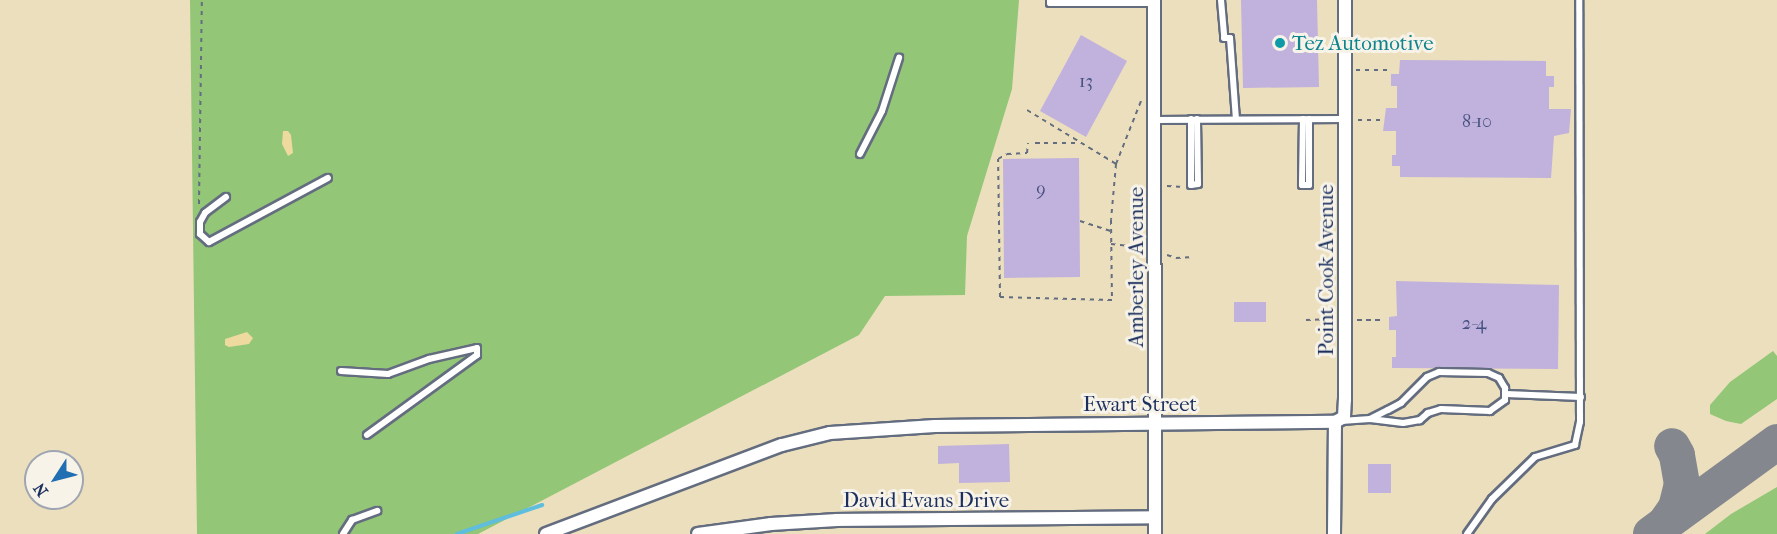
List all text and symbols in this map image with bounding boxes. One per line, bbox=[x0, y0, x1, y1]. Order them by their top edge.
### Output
place label: Tez Automotive bbox=[1292, 30, 1434, 56]
marker: Tez Automotive bbox=[1273, 36, 1287, 50]
house number: 13 bbox=[1079, 71, 1093, 93]
house number: 8-10 bbox=[1462, 111, 1492, 133]
house number: 9 bbox=[1036, 179, 1046, 201]
street label: Point Cook Avenue bbox=[1313, 184, 1339, 356]
street label: Amberley Avenue bbox=[1123, 187, 1149, 347]
house number: 2-4 bbox=[1462, 313, 1486, 335]
street label: Ewart Street bbox=[1083, 391, 1197, 417]
north arrow bbox=[24, 450, 84, 510]
text: N bbox=[29, 479, 52, 500]
street label: David Evans Drive bbox=[843, 487, 1009, 513]

